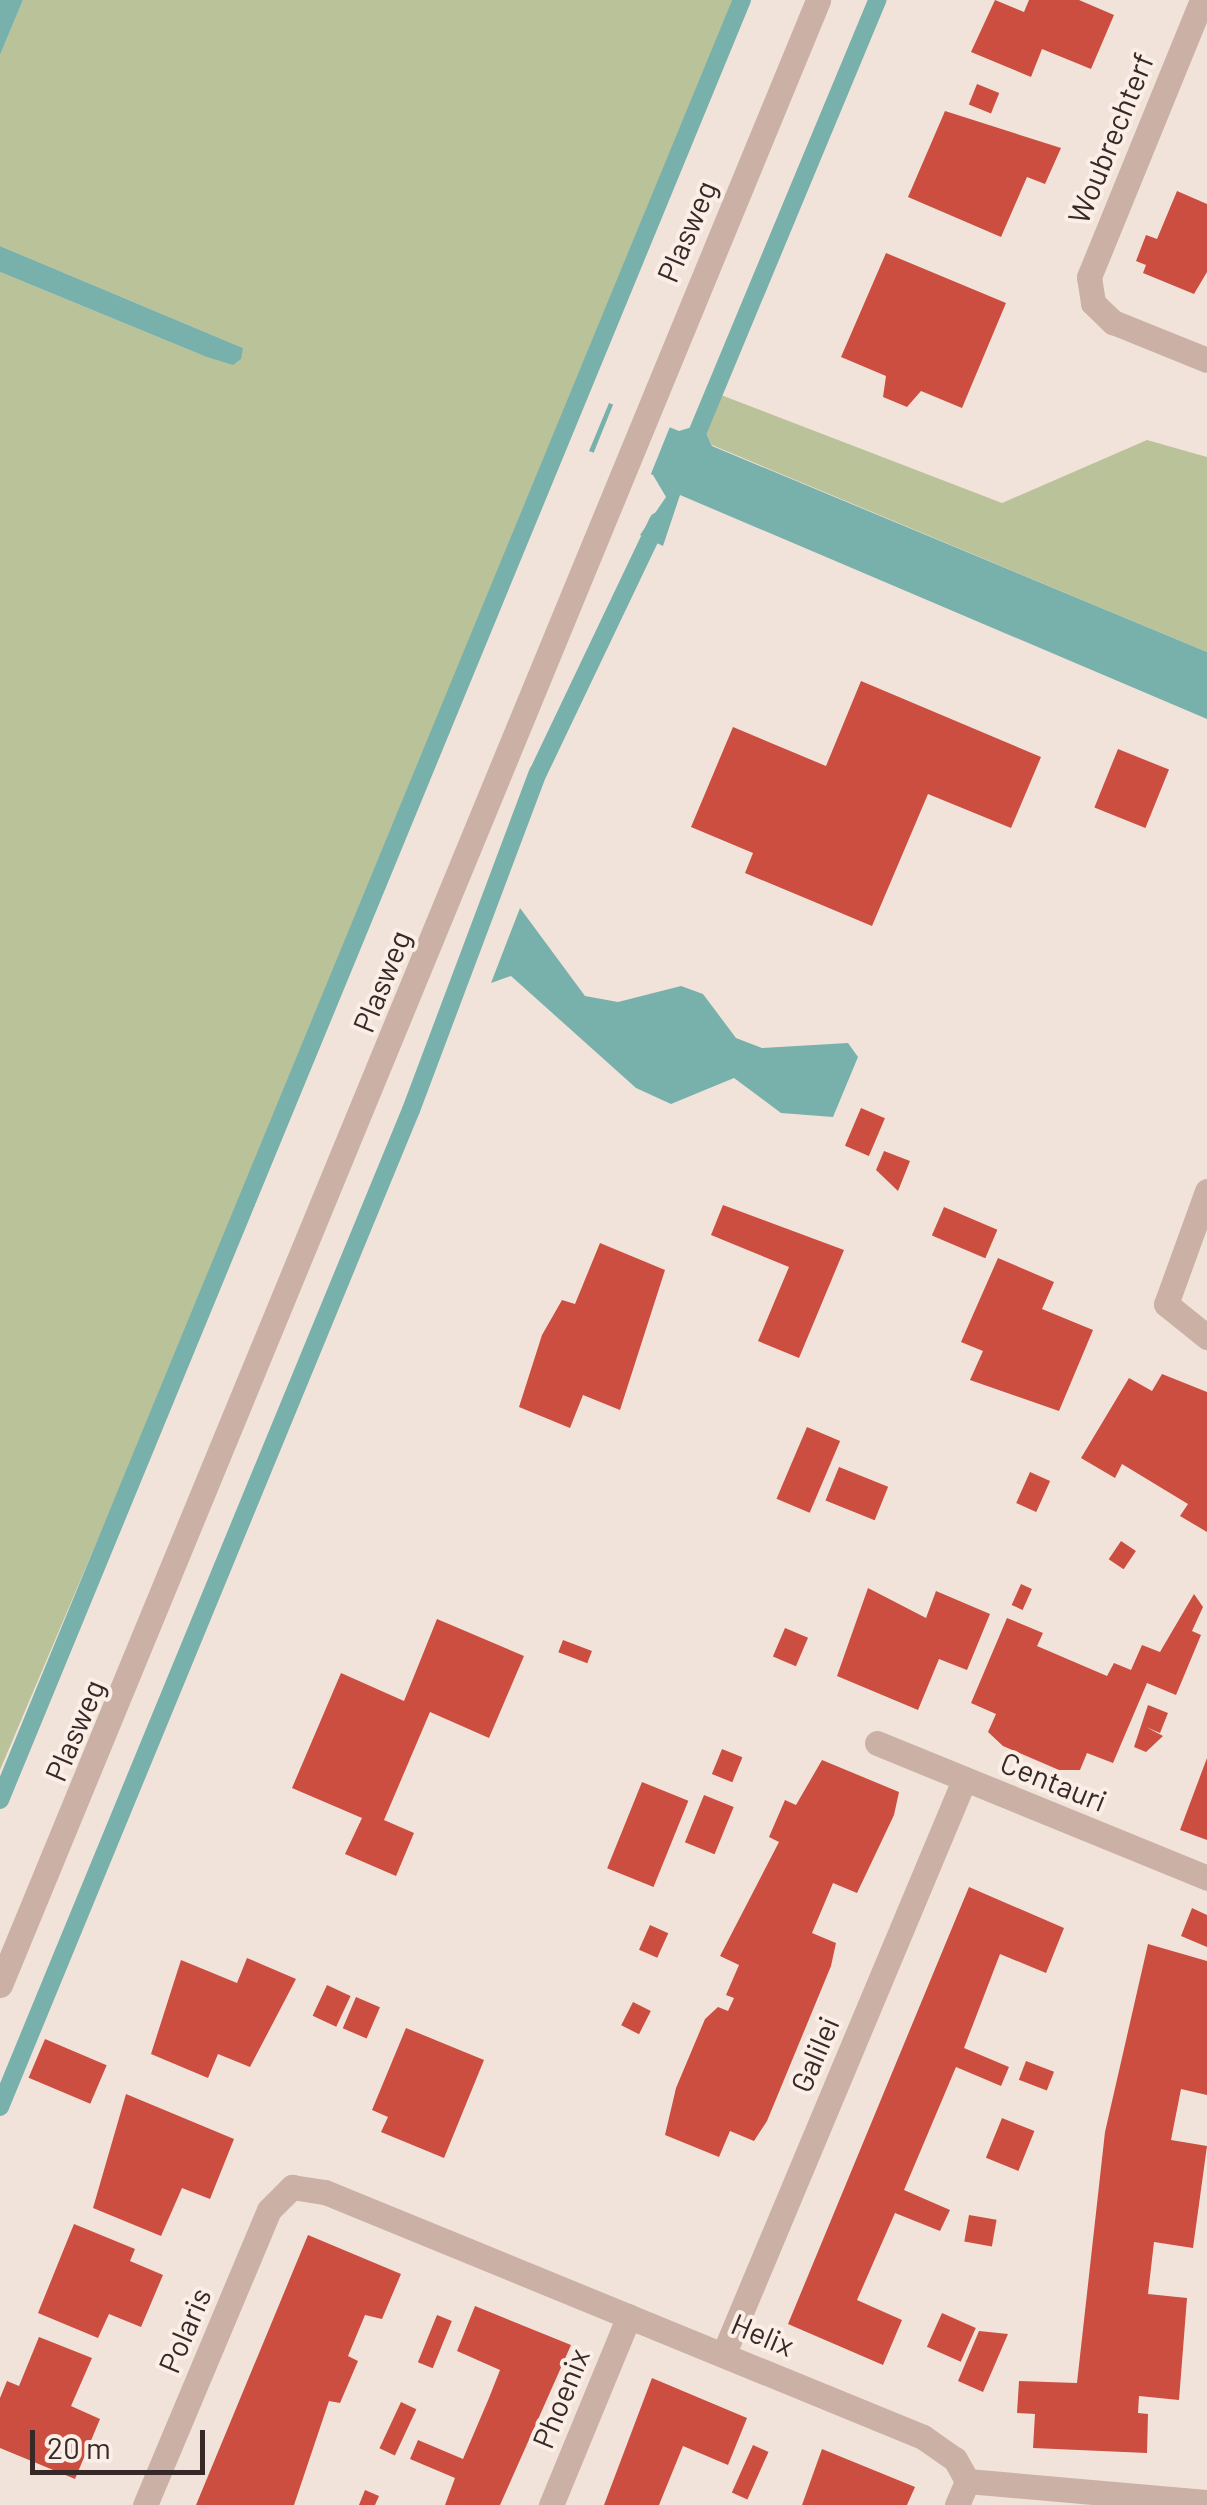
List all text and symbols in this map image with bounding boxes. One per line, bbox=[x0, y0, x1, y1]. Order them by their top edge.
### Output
street label: Woubrechterf bbox=[1059, 47, 1161, 229]
street label: Plasweg bbox=[649, 175, 723, 287]
street label: Plasweg bbox=[344, 925, 418, 1037]
street label: Plasweg bbox=[37, 1674, 111, 1786]
street label: Centauri bbox=[996, 1743, 1112, 1819]
street label: Galilei bbox=[782, 2011, 846, 2097]
street label: Polaris bbox=[150, 2282, 218, 2378]
street label: Helix bbox=[726, 2305, 800, 2363]
street label: Phoenix bbox=[524, 2343, 596, 2453]
scale bar bbox=[35, 2410, 210, 2472]
text: 20 m bbox=[47, 2429, 111, 2465]

